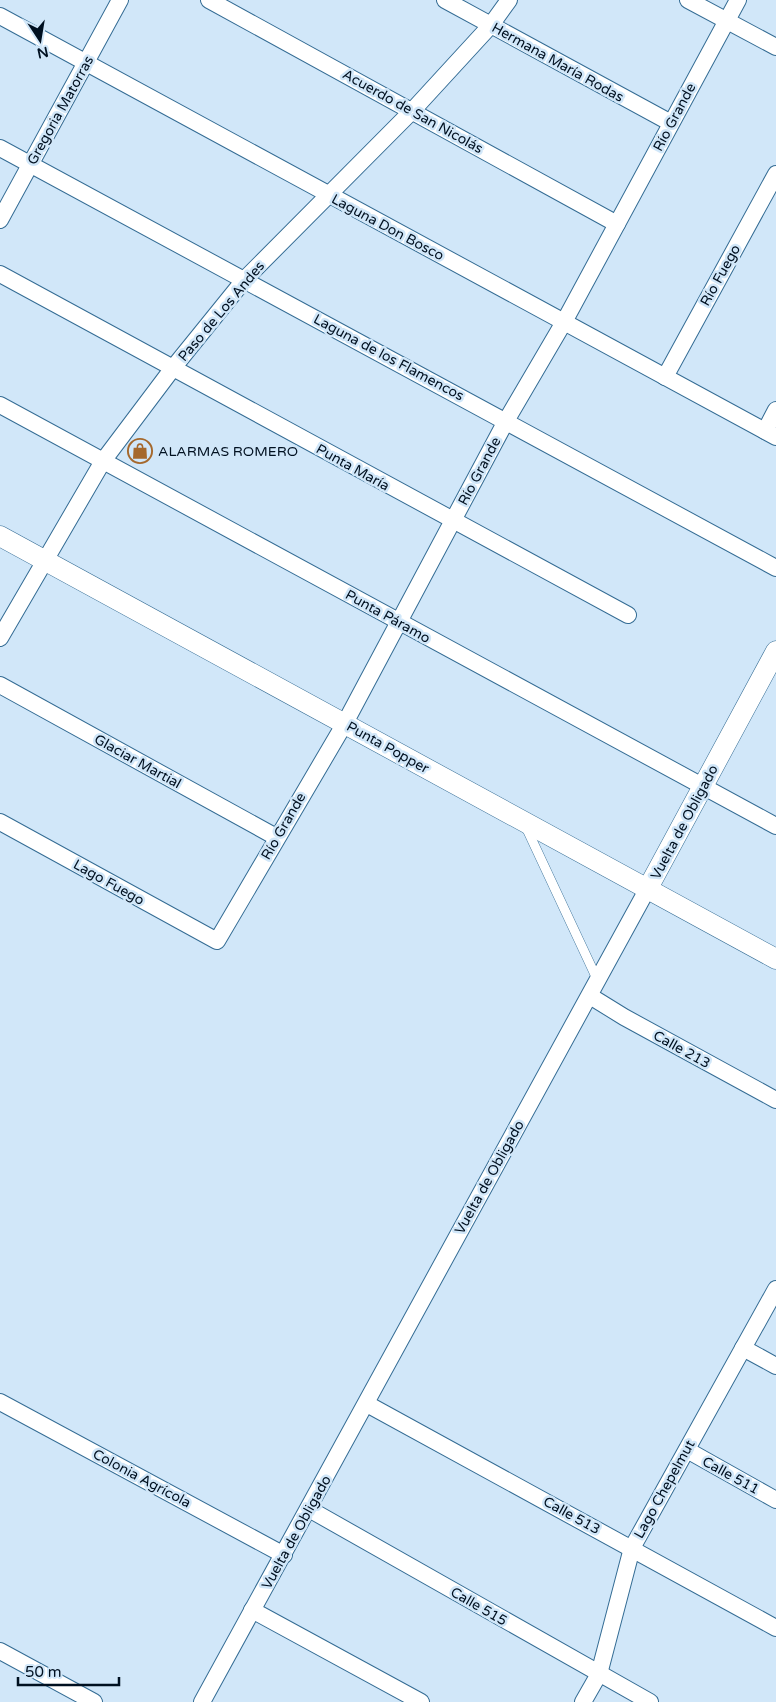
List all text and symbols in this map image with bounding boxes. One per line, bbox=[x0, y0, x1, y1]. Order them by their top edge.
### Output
north arrow bbox=[15, 15, 65, 65]
street label: Hermana María Rodas bbox=[489, 19, 627, 106]
text: N bbox=[35, 43, 50, 62]
street label: Gregoria Matorras bbox=[24, 53, 97, 168]
street label: Acuerdo de San Nicolás bbox=[340, 66, 486, 157]
street label: Río Grande bbox=[649, 80, 700, 154]
street label: Laguna Don Bosco bbox=[329, 191, 447, 264]
street label: Río Fuego bbox=[697, 242, 744, 309]
street label: Paso de Los Andes bbox=[175, 258, 268, 365]
street label: Laguna de los Flamencos bbox=[311, 311, 467, 404]
street label: Río Grande bbox=[454, 434, 505, 508]
shop icon: ALARMAS ROMERO bbox=[127, 438, 153, 464]
street label: Punta María bbox=[313, 440, 392, 495]
place label: ALARMAS ROMERO bbox=[158, 443, 298, 460]
street label: Punta Páramo bbox=[342, 586, 433, 647]
street label: Punta Popper bbox=[344, 718, 433, 777]
street label: Glaciar Martial bbox=[91, 731, 184, 792]
street label: Vuelta de Obligado bbox=[647, 762, 722, 882]
street label: Río Grande bbox=[257, 790, 310, 863]
street label: Lago Fuego bbox=[70, 856, 147, 909]
street label: Calle 213 bbox=[650, 1027, 713, 1072]
street label: Vuelta de Obligado bbox=[451, 1117, 528, 1237]
street label: Lago Chepelmut bbox=[630, 1436, 699, 1541]
street label: Colonia Agrícola bbox=[90, 1445, 194, 1511]
street label: Calle 511 bbox=[699, 1453, 762, 1498]
street label: Vuelta de Obligado bbox=[258, 1472, 335, 1592]
street label: Calle 513 bbox=[540, 1493, 603, 1538]
street label: Calle 515 bbox=[447, 1583, 510, 1629]
scale bar bbox=[18, 1654, 119, 1686]
text: 50 m bbox=[25, 1663, 62, 1681]

